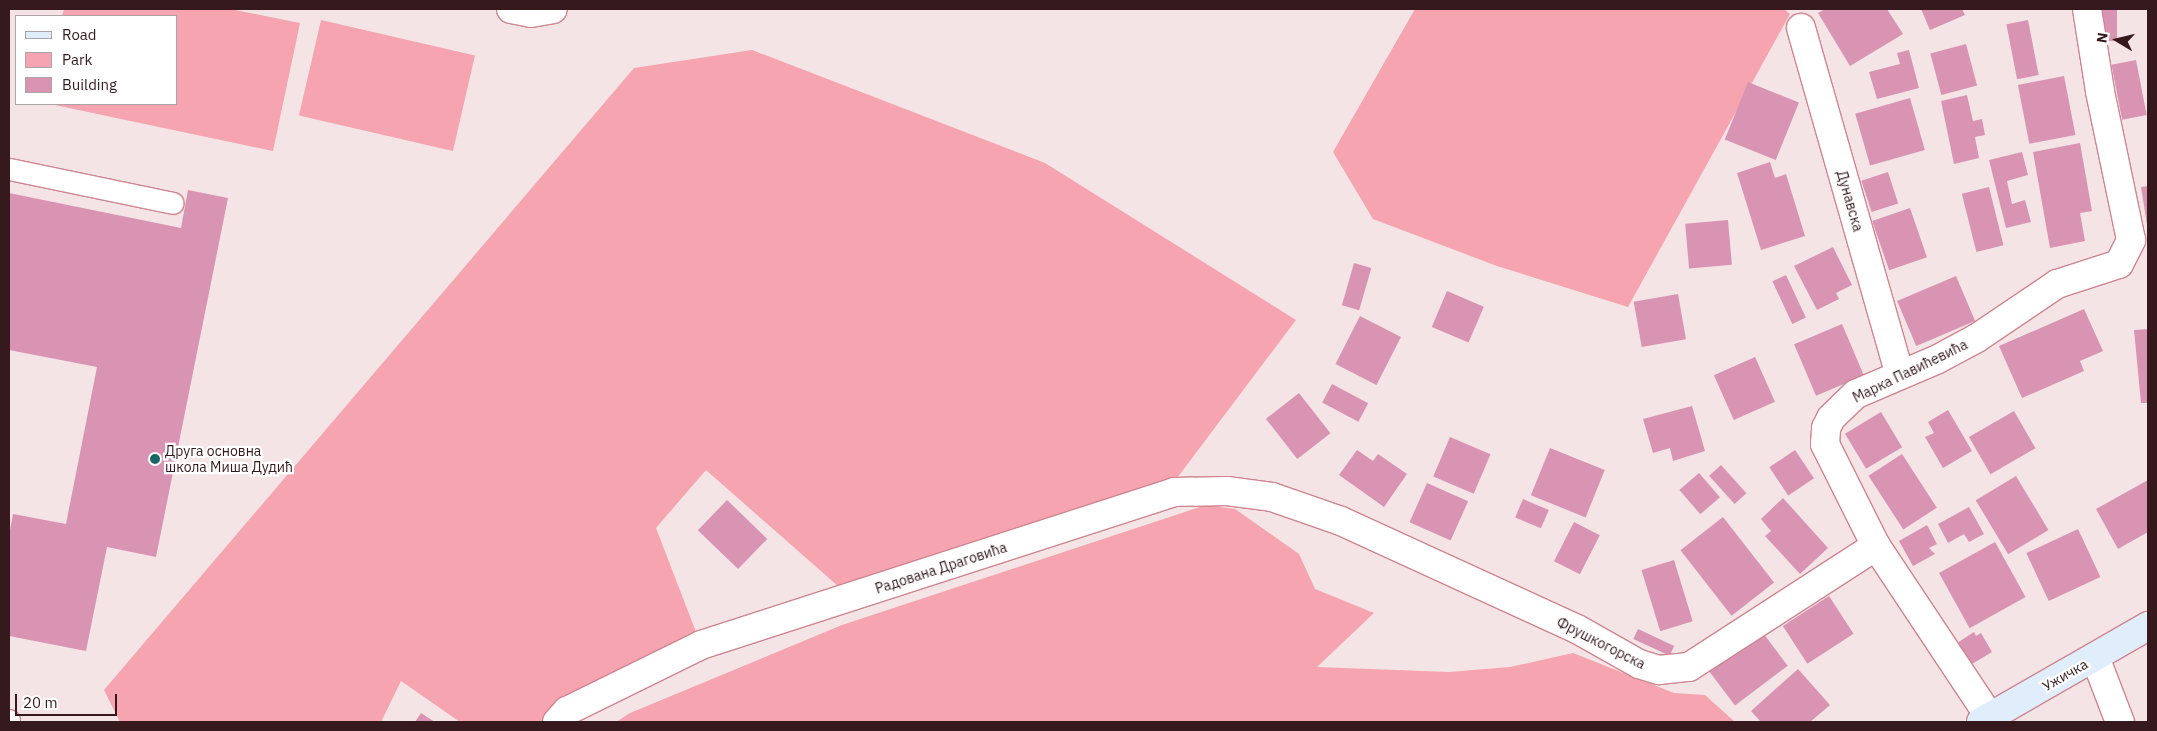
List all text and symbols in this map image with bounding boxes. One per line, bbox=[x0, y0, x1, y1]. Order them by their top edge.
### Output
legend bbox=[15, 15, 178, 105]
north arrow bbox=[2092, 15, 2142, 65]
text: Road bbox=[62, 25, 97, 44]
text: N bbox=[2093, 31, 2112, 44]
text: Park bbox=[62, 50, 92, 69]
text: Building bbox=[62, 75, 117, 94]
street label: Дунавска bbox=[1833, 169, 1867, 233]
street label: Марка Павићевића bbox=[1850, 336, 1970, 406]
place label: Друга основна школа Миша Дудић bbox=[165, 443, 293, 476]
marker: Друга основна школа Миша Дудић bbox=[149, 453, 161, 465]
street label: Радована Драговића bbox=[873, 539, 1009, 597]
street label: Фрушкогорска bbox=[1554, 613, 1648, 673]
street label: Ужичка bbox=[2039, 655, 2091, 695]
scale bar bbox=[18, 684, 120, 716]
text: 20 m bbox=[23, 693, 58, 712]

